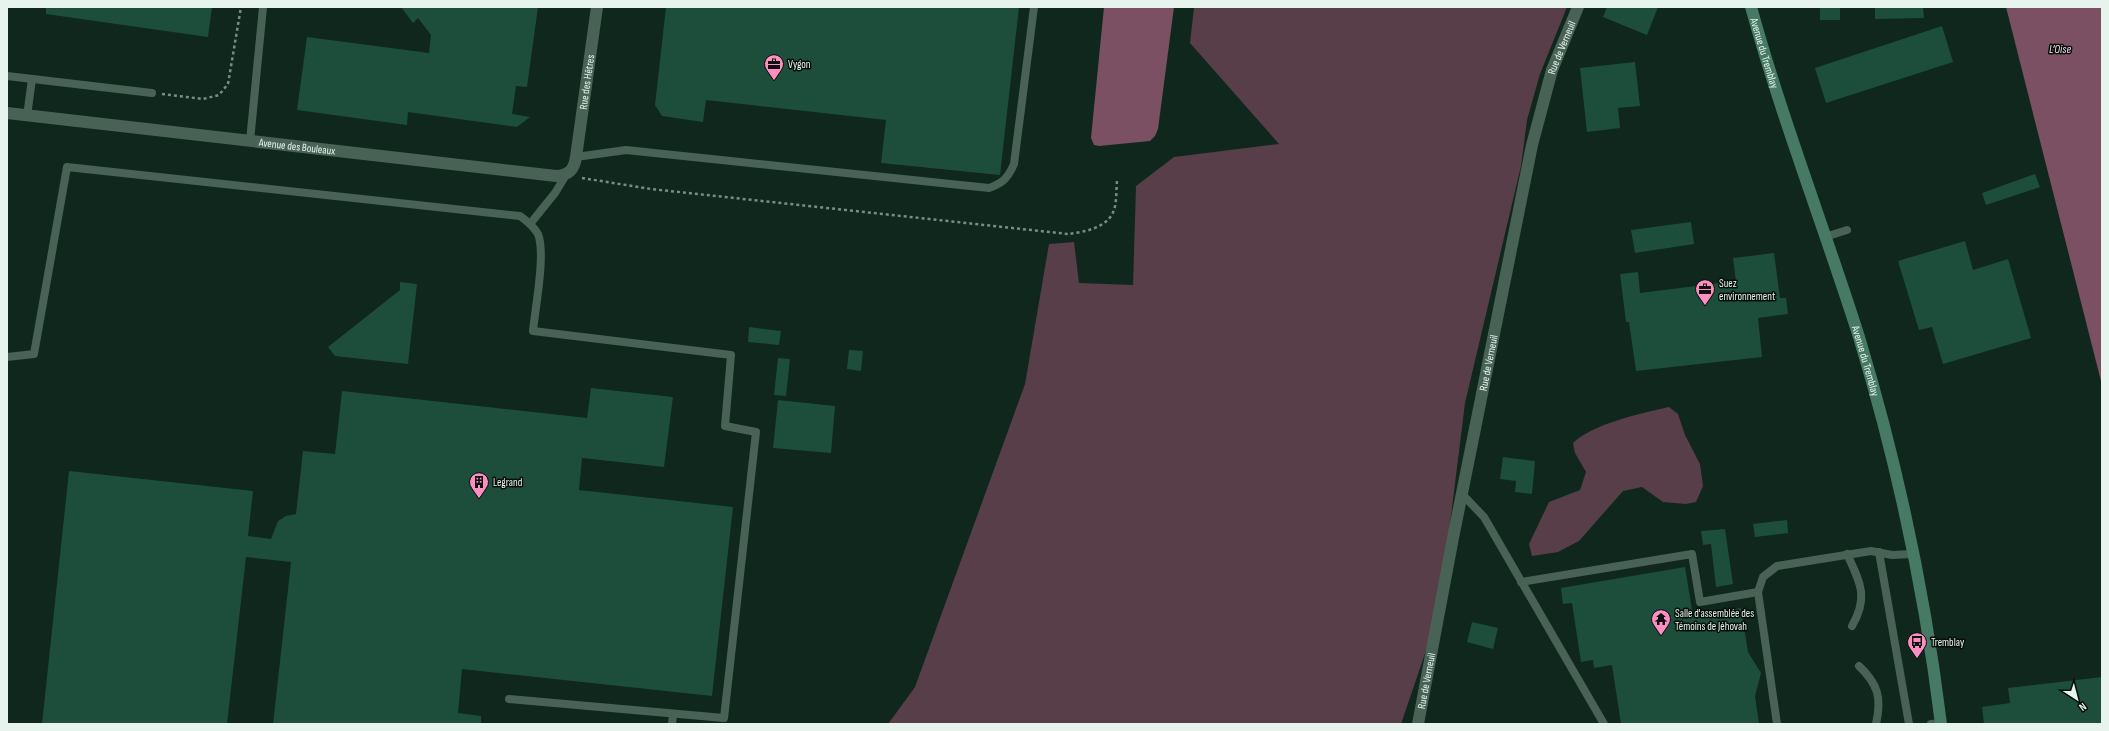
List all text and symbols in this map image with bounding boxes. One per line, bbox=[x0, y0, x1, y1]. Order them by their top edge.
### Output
street label: Avenue du Tremblay bbox=[1747, 16, 1781, 91]
street label: Rue de Verneuil bbox=[1545, 19, 1579, 76]
water label: L’Oise bbox=[2049, 42, 2071, 57]
office icon: Vygon bbox=[763, 53, 785, 81]
street label: Rue des Hêtres bbox=[577, 54, 597, 110]
place label: Vygon bbox=[788, 58, 811, 71]
street label: Avenue des Bouleaux bbox=[257, 136, 336, 158]
place label: Suez environnement bbox=[1719, 277, 1776, 303]
office icon: Suez environnement bbox=[1694, 278, 1716, 306]
street label: Avenue du Tremblay bbox=[1848, 323, 1882, 398]
street label: Rue de Verneuil bbox=[1477, 334, 1501, 392]
building icon: Legrand bbox=[468, 471, 490, 499]
place label: Legrand bbox=[493, 476, 523, 489]
place label: Salle d'assemblée des Témoins de Jéhovah bbox=[1675, 607, 1754, 633]
temple icon: Salle d'assemblée des Témoins de Jéhovah bbox=[1650, 608, 1672, 636]
bus stop icon: Tremblay bbox=[1906, 631, 1928, 659]
place label: Tremblay bbox=[1931, 636, 1965, 649]
street label: Rue de Verneuil bbox=[1415, 652, 1438, 710]
north arrow bbox=[2057, 679, 2097, 719]
text: N bbox=[2076, 700, 2089, 714]

